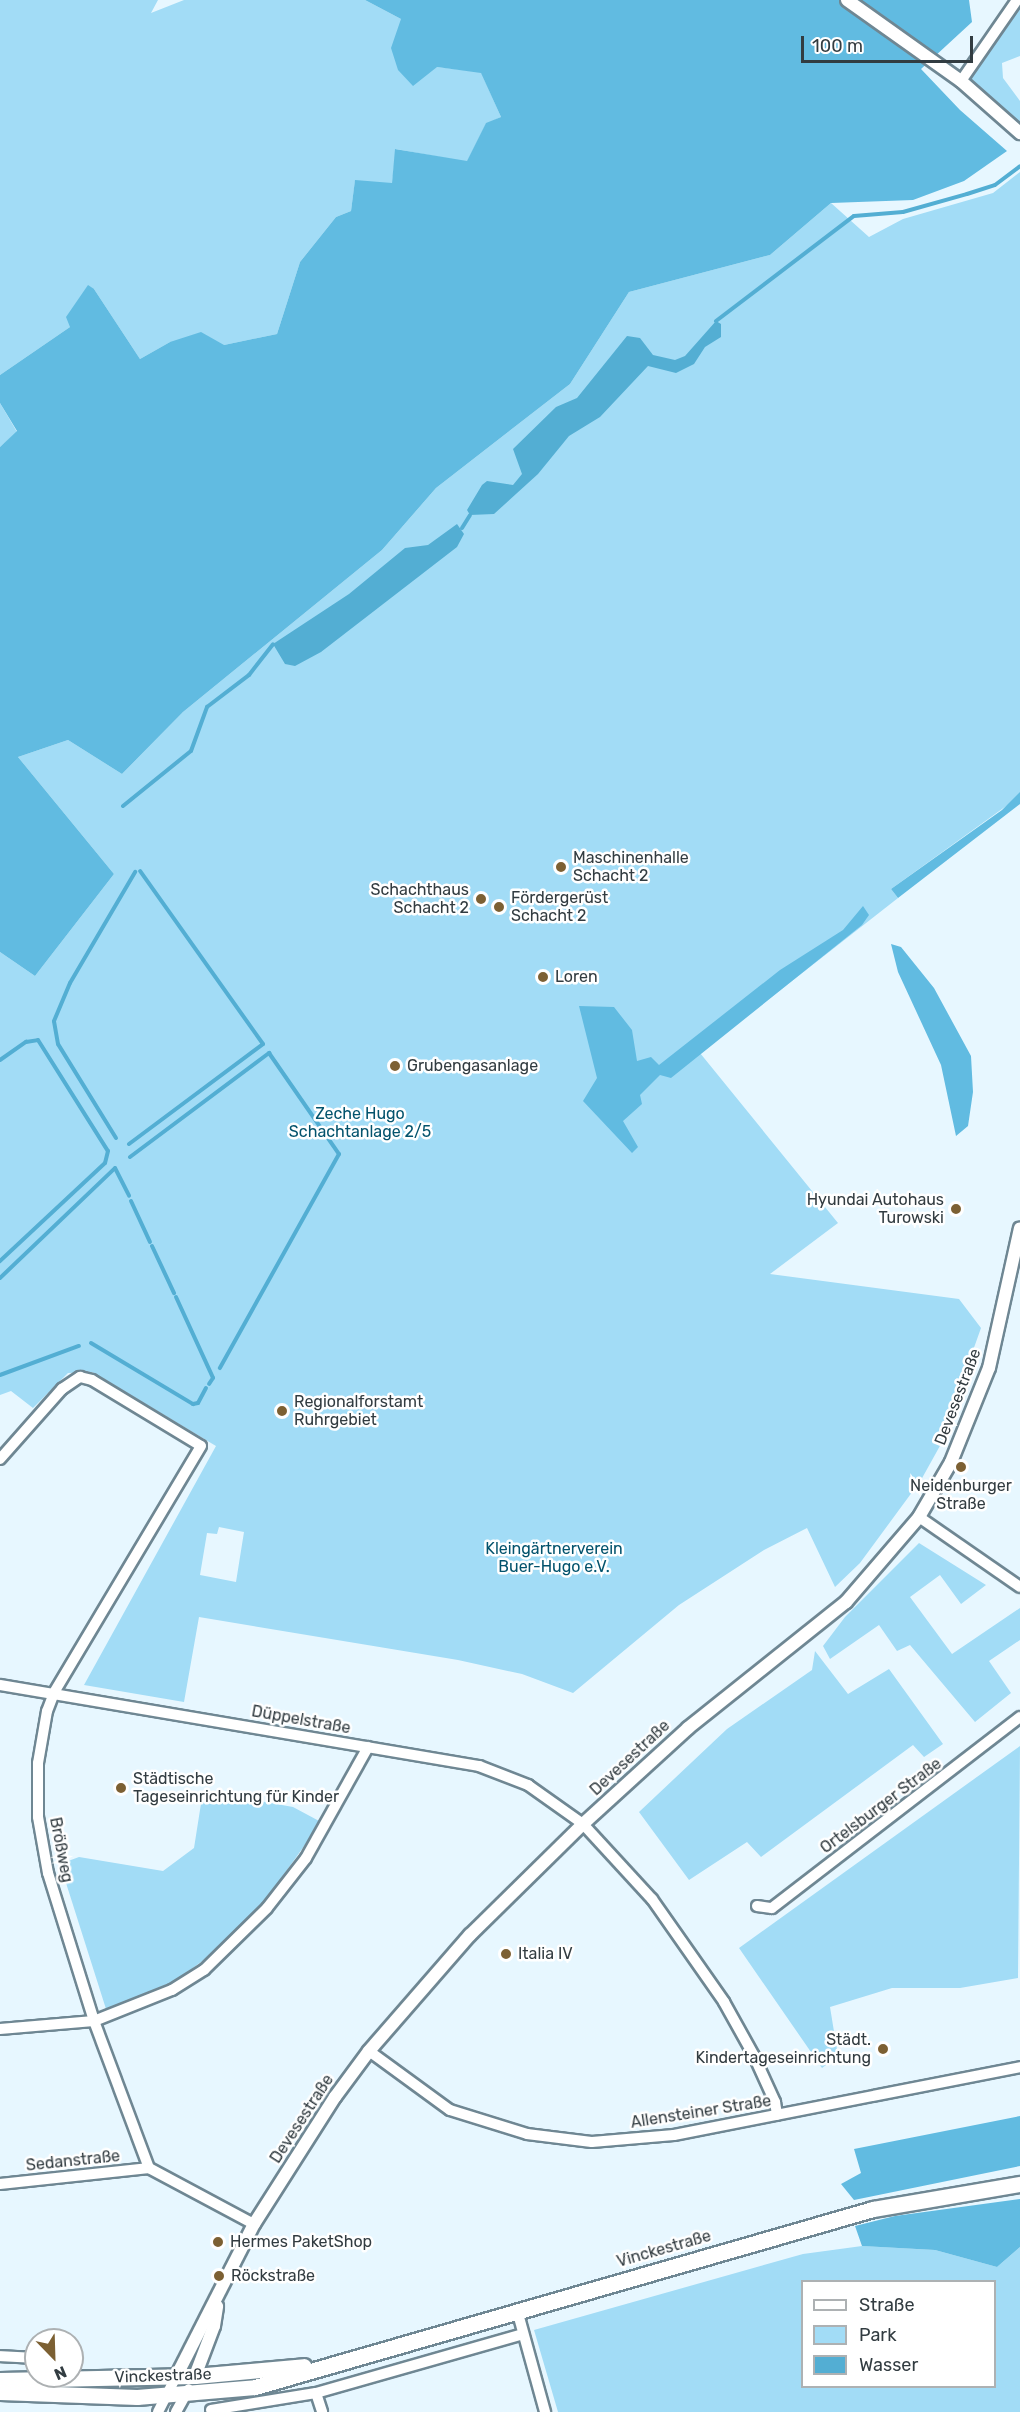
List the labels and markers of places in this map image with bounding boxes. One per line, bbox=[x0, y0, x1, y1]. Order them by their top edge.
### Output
place label: Maschinenhalle Schacht 2 bbox=[573, 848, 689, 886]
marker: Maschinenhalle Schacht 2 bbox=[554, 860, 568, 874]
place label: Schachthaus Schacht 2 bbox=[371, 880, 469, 918]
place label: Fördergerüst Schacht 2 bbox=[511, 888, 608, 926]
marker: Schachthaus Schacht 2 bbox=[474, 892, 488, 906]
marker: Fördergerüst Schacht 2 bbox=[492, 900, 506, 914]
place label: Loren bbox=[555, 967, 598, 987]
marker: Loren bbox=[536, 970, 550, 984]
place label: Grubengasanlage bbox=[407, 1056, 538, 1076]
marker: Grubengasanlage bbox=[388, 1059, 402, 1073]
place label: Hyundai Autohaus Turowski bbox=[806, 1190, 944, 1228]
marker: Hyundai Autohaus Turowski bbox=[949, 1202, 963, 1216]
place label: Regionalforstamt Ruhrgebiet bbox=[294, 1392, 423, 1430]
marker: Regionalforstamt Ruhrgebiet bbox=[275, 1404, 289, 1418]
marker: Neidenburger Straße bbox=[954, 1460, 968, 1474]
place label: Neidenburger Straße bbox=[910, 1476, 1012, 1514]
place label: Städtische Tageseinrichtung für Kinder bbox=[133, 1769, 340, 1807]
marker: Städtische Tageseinrichtung für Kinder bbox=[114, 1781, 128, 1795]
place label: Italia IV bbox=[518, 1944, 573, 1964]
marker: Italia IV bbox=[499, 1947, 513, 1961]
place label: Städt. Kindertageseinrichtung bbox=[695, 2030, 871, 2068]
marker: Städt. Kindertageseinrichtung bbox=[876, 2042, 890, 2056]
place label: Hermes PaketShop bbox=[230, 2232, 372, 2252]
marker: Hermes PaketShop bbox=[211, 2235, 225, 2249]
place label: Röckstraße bbox=[231, 2266, 315, 2286]
marker: Röckstraße bbox=[212, 2269, 226, 2283]

